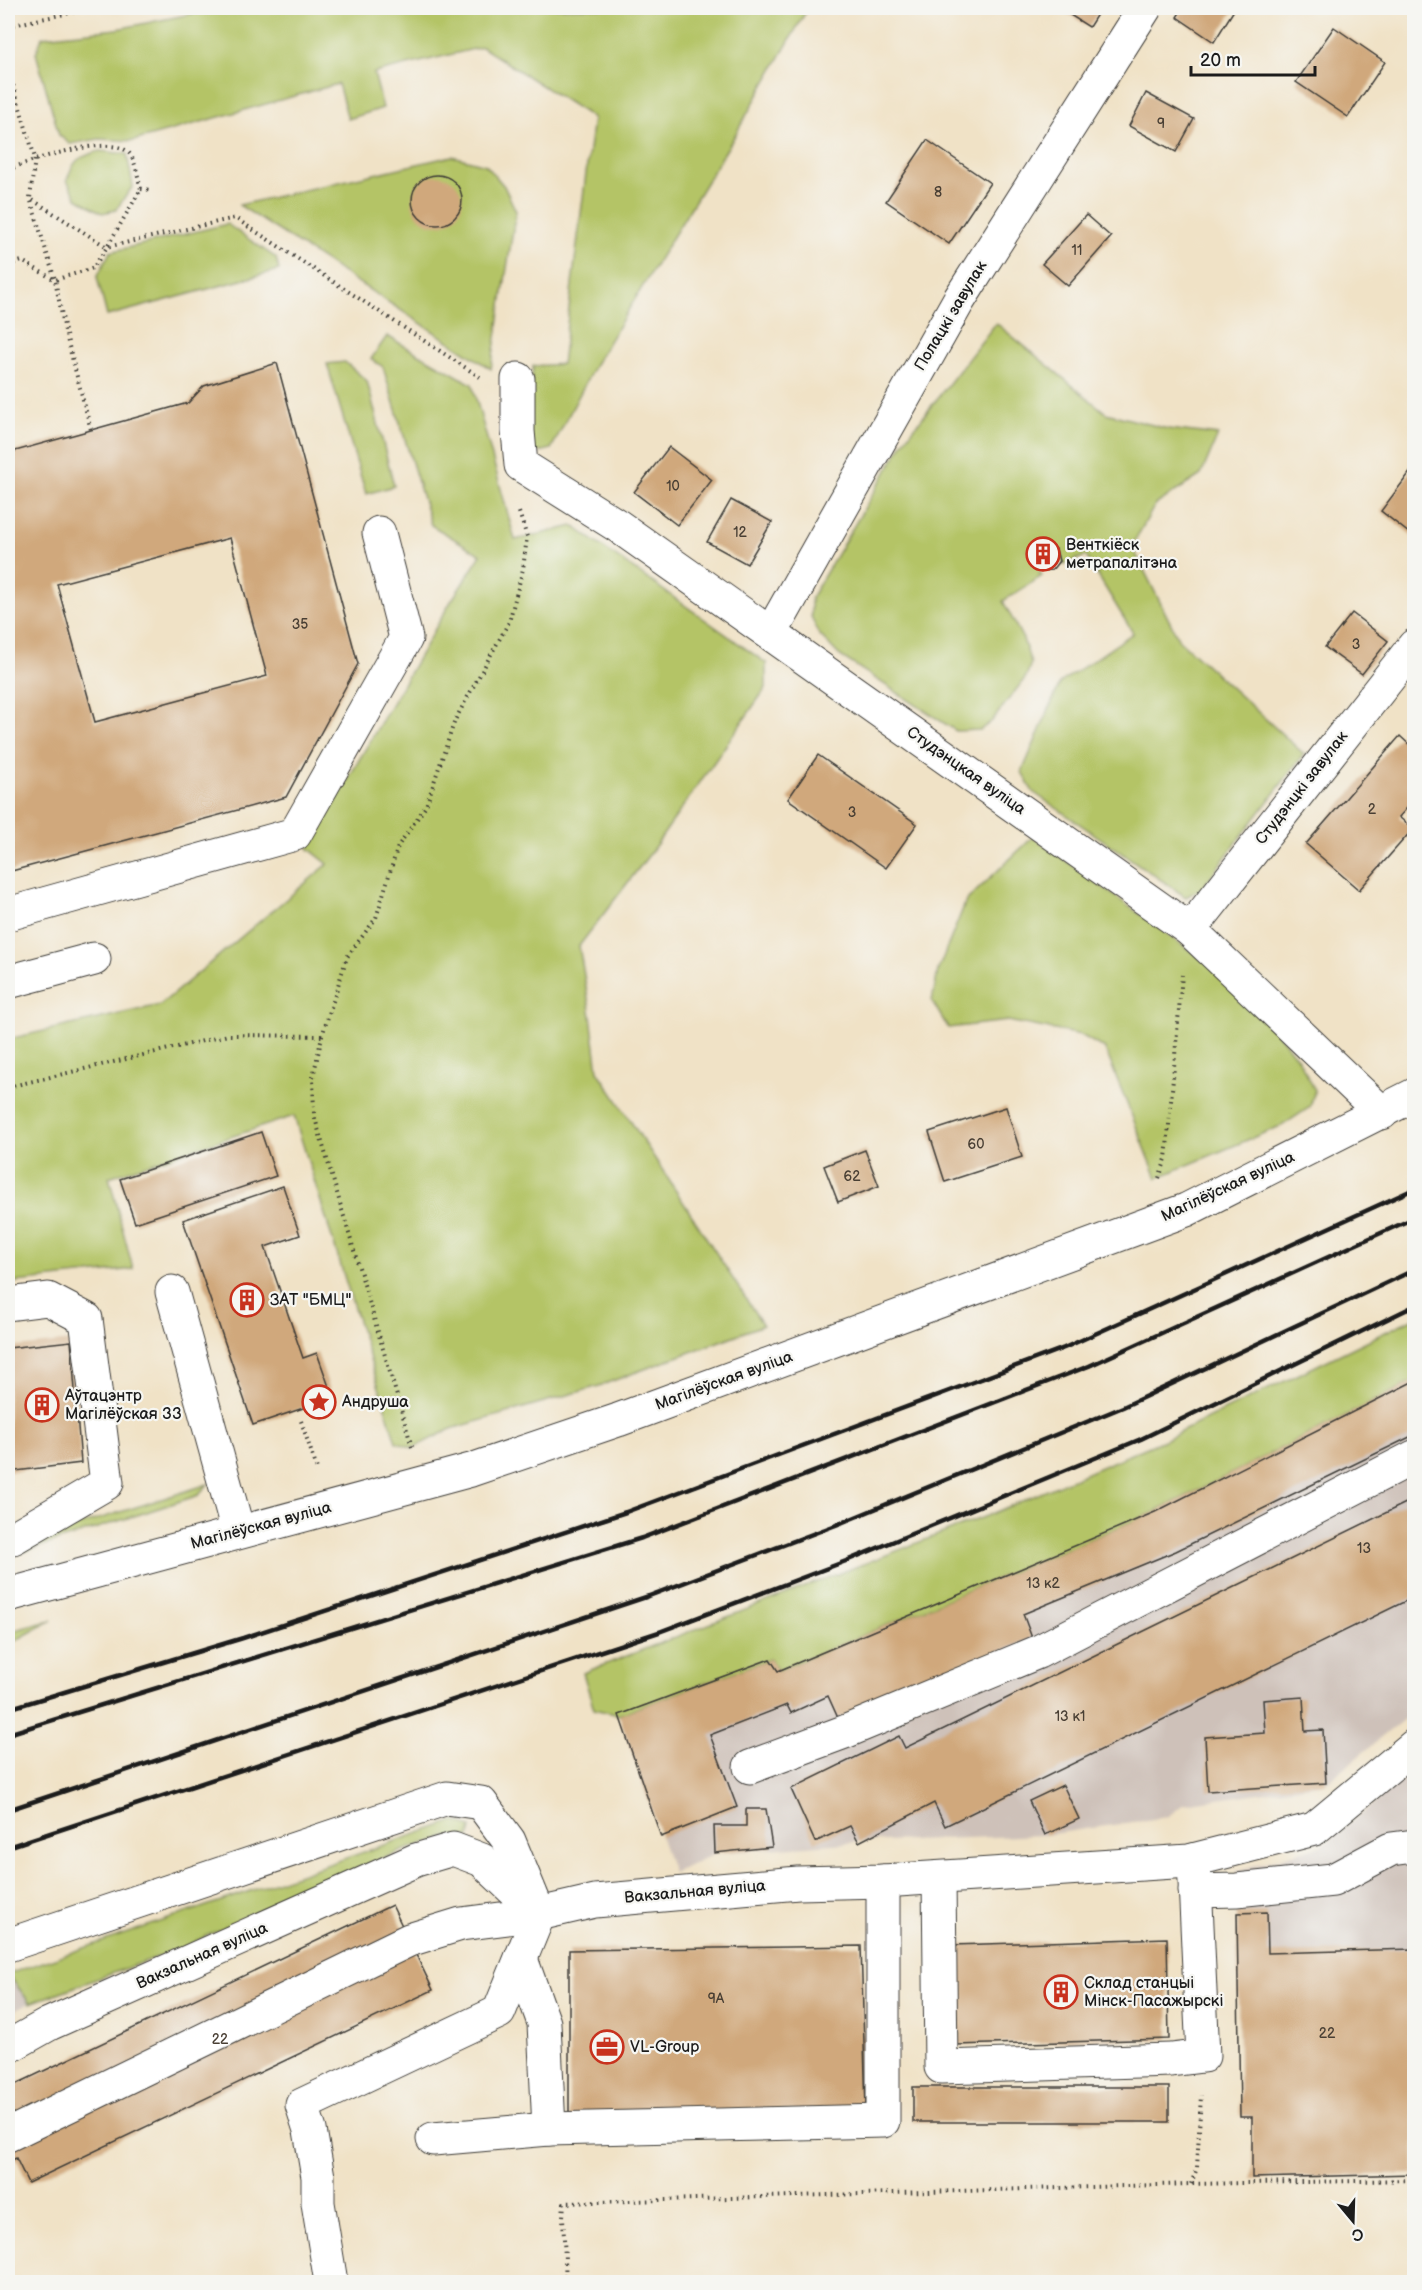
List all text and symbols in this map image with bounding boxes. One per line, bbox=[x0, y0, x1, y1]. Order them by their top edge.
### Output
scale bar bbox=[1191, 39, 1316, 77]
text: 20 m bbox=[1200, 50, 1241, 71]
house number: 9 bbox=[1157, 115, 1165, 132]
house number: 8 bbox=[934, 184, 942, 201]
house number: 11 bbox=[1072, 242, 1082, 259]
street label: Полацкі завулак bbox=[911, 257, 992, 374]
house number: 10 bbox=[666, 478, 680, 495]
house number: 12 bbox=[733, 524, 748, 541]
building icon: Венткіёск метрапалітэна bbox=[1025, 536, 1061, 572]
place label: Венткіёск метрапалітэна bbox=[1066, 536, 1178, 573]
house number: 35 bbox=[292, 616, 308, 633]
house number: 3 bbox=[1352, 636, 1360, 653]
street label: Студэнцкая вуліца bbox=[903, 723, 1029, 819]
street label: Студэнцкі завулак bbox=[1252, 727, 1353, 849]
house number: 2 bbox=[1368, 801, 1377, 818]
house number: 3 bbox=[848, 804, 856, 821]
house number: 60 bbox=[968, 1136, 984, 1153]
street label: Магілёўская вуліца bbox=[1158, 1148, 1298, 1226]
house number: 62 bbox=[844, 1168, 861, 1185]
building icon: ЗАТ "БМЦ" bbox=[229, 1282, 265, 1318]
place label: ЗАТ "БМЦ" bbox=[270, 1291, 351, 1310]
street label: Магілёўская вуліца bbox=[653, 1347, 796, 1415]
place icon: Андруша bbox=[301, 1384, 337, 1420]
building icon: Аўтацэнтр Магілёўская 33 bbox=[24, 1387, 60, 1423]
place label: Аўтацэнтр Магілёўская 33 bbox=[64, 1387, 182, 1424]
place label: Андруша bbox=[341, 1393, 409, 1412]
street label: Магілёўская вуліца bbox=[189, 1498, 334, 1554]
house number: 13 bbox=[1357, 1540, 1371, 1557]
house number: 13 к2 bbox=[1026, 1575, 1060, 1592]
house number: 13 к1 bbox=[1055, 1708, 1085, 1725]
street label: Вакзальная вуліца bbox=[624, 1876, 767, 1908]
street label: Вакзальная вуліца bbox=[133, 1918, 271, 1993]
building icon: Склад станцыі Мінск-Пасажырскі bbox=[1043, 1974, 1079, 2010]
place label: Склад станцыі Мінск-Пасажырскі bbox=[1084, 1974, 1223, 2011]
house number: 9А bbox=[708, 1990, 725, 2007]
house number: 22 bbox=[1319, 2025, 1336, 2042]
office icon: VL-Group bbox=[589, 2029, 625, 2065]
house number: 22 bbox=[212, 2031, 229, 2048]
place label: VL-Group bbox=[630, 2038, 700, 2057]
north arrow bbox=[1323, 2191, 1383, 2251]
text: С bbox=[1349, 2223, 1366, 2245]

